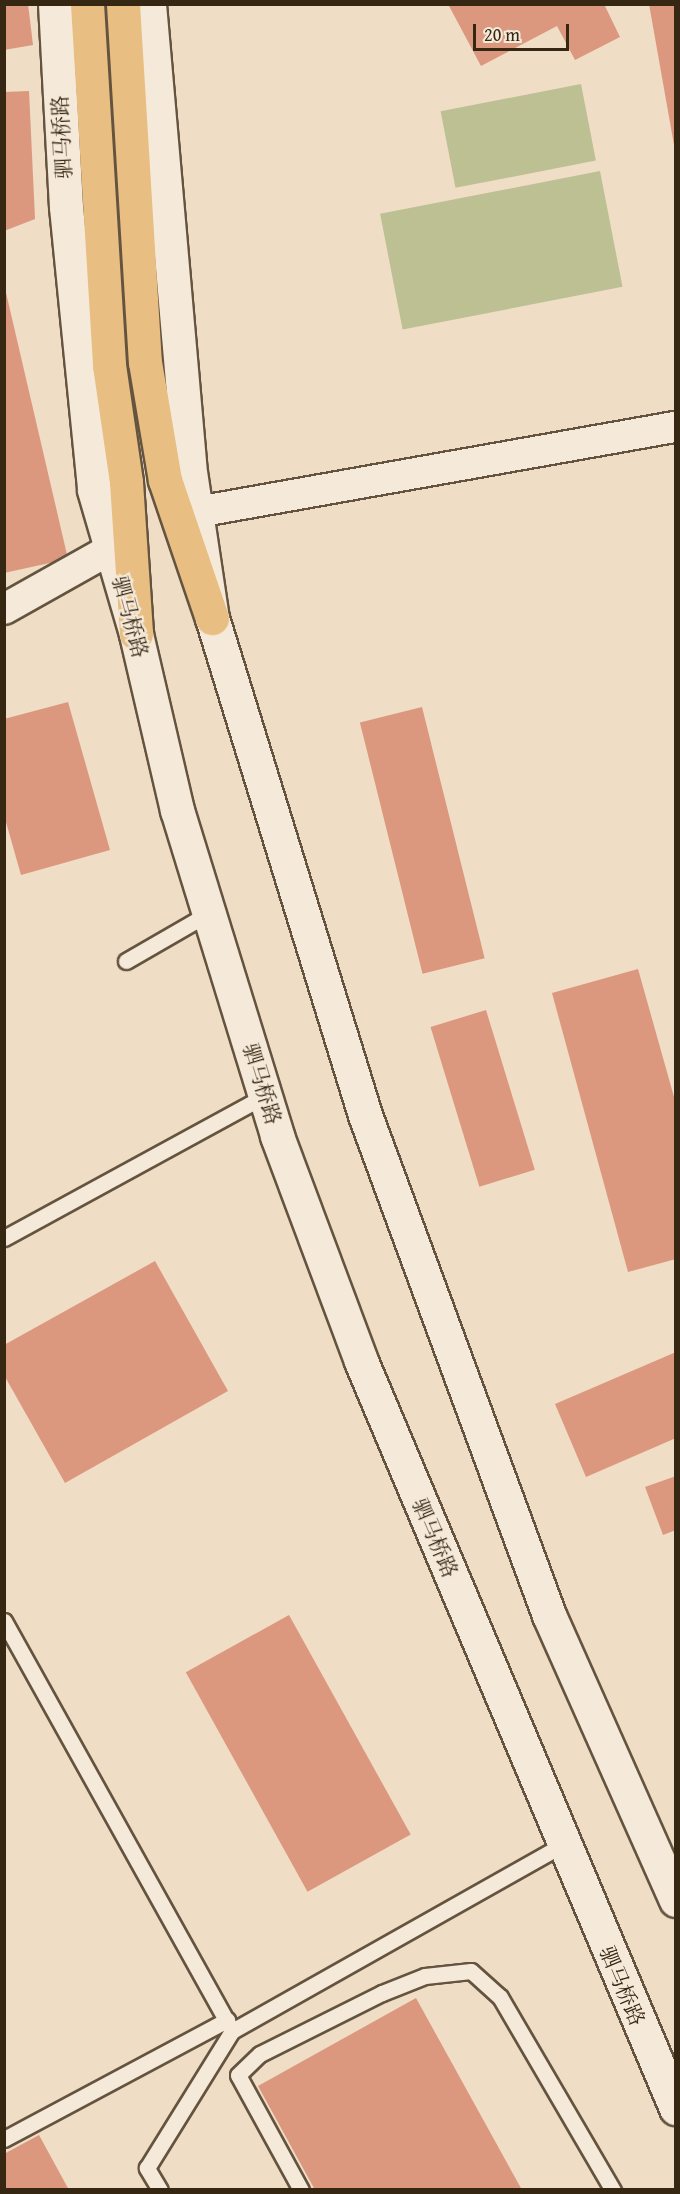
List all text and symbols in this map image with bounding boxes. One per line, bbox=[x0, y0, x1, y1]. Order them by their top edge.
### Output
scale bar bbox=[476, 12, 572, 50]
text: 20 m bbox=[484, 21, 520, 48]
street label: 驷马桥路 bbox=[47, 94, 77, 180]
street label: 驷马桥路 bbox=[107, 573, 153, 661]
street label: 驷马桥路 bbox=[238, 1040, 286, 1128]
street label: 驷马桥路 bbox=[407, 1494, 463, 1582]
street label: 驷马桥路 bbox=[594, 1942, 650, 2030]

